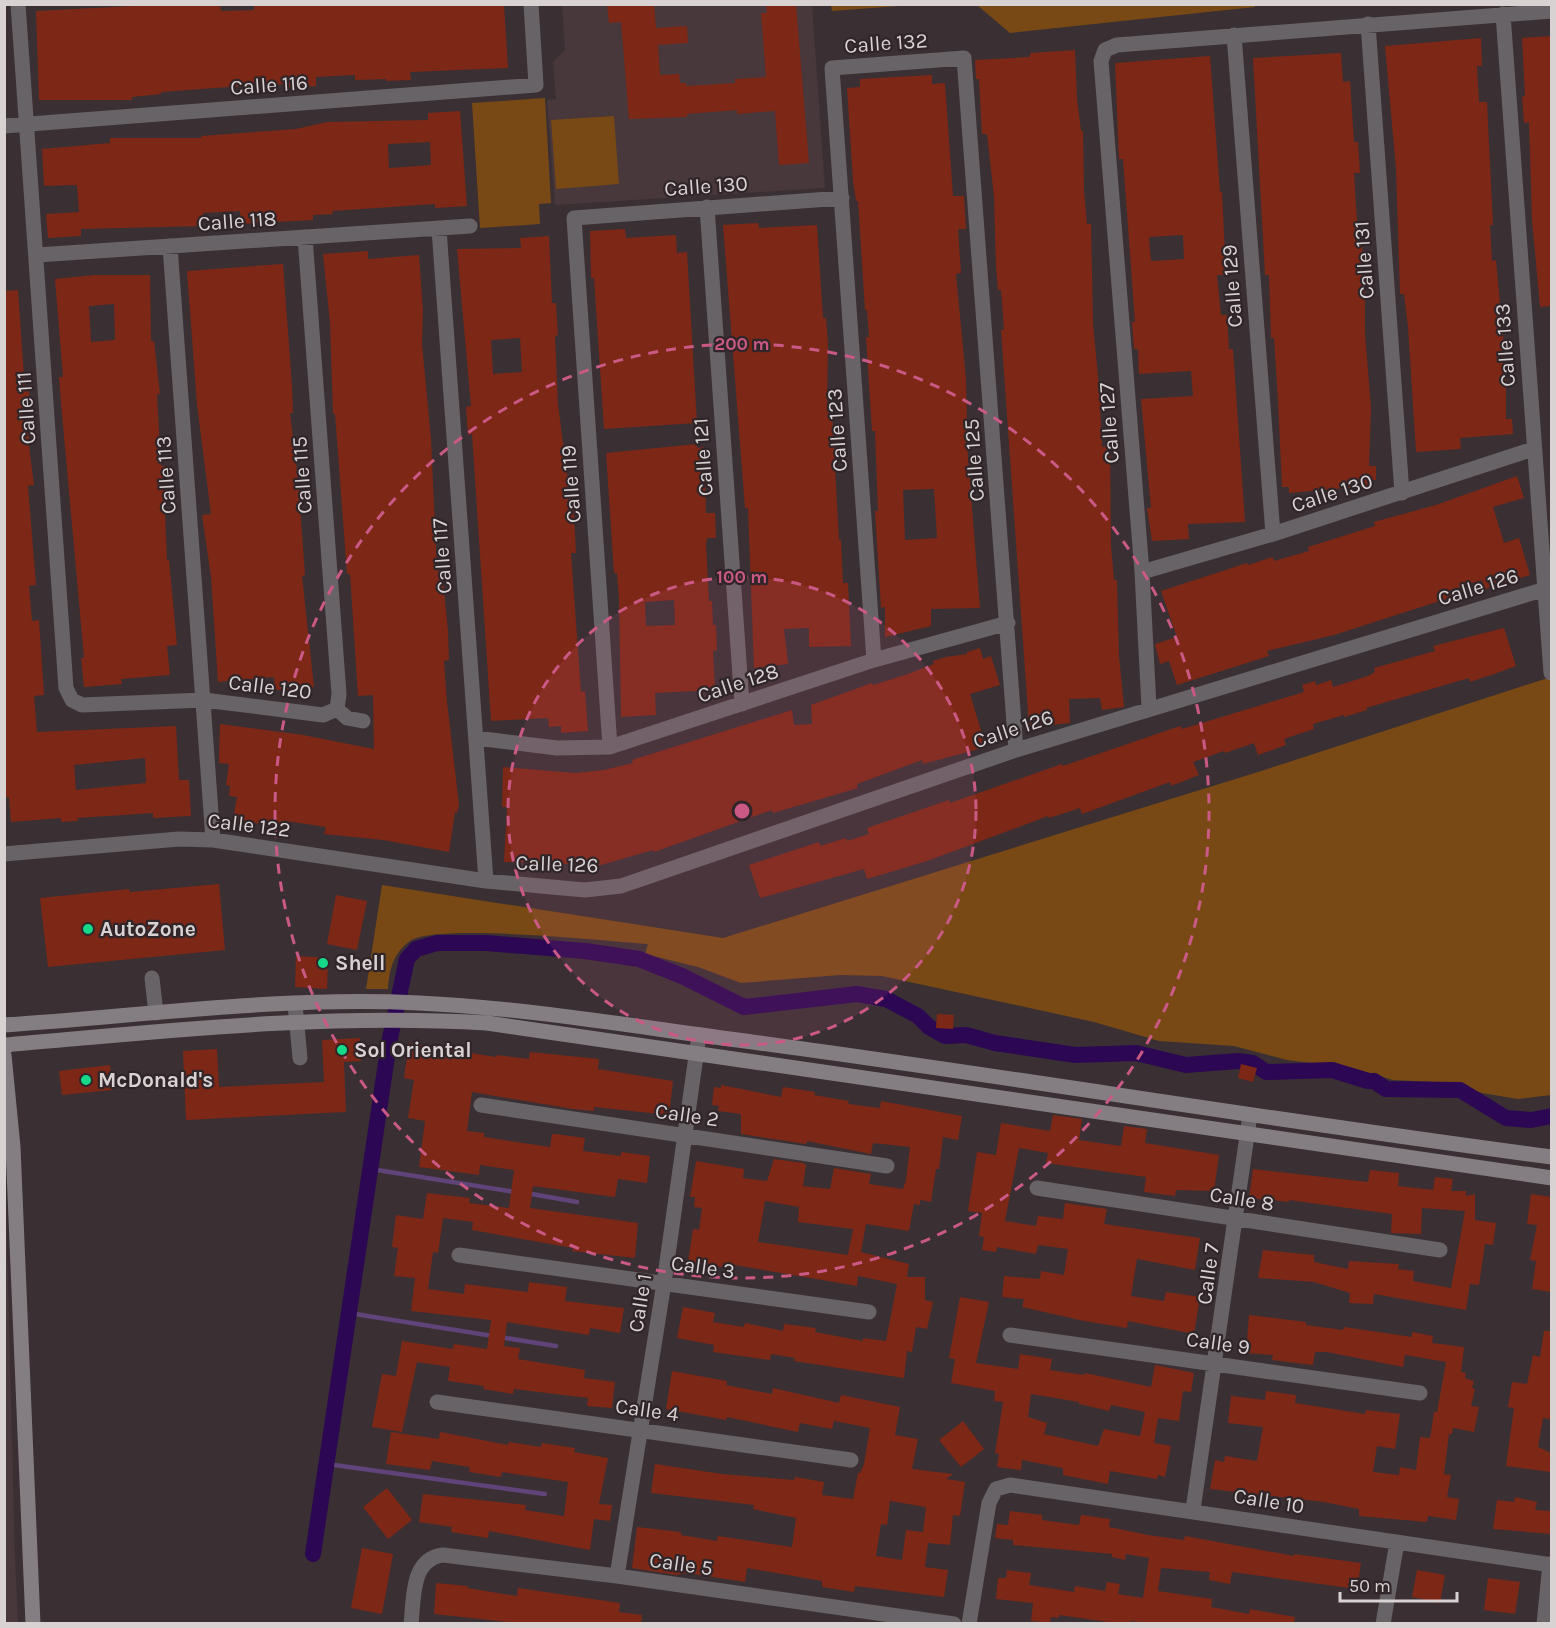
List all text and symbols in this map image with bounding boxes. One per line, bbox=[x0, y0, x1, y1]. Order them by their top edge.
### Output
street label: Calle 132 bbox=[844, 28, 928, 58]
street label: Calle 116 bbox=[229, 70, 309, 100]
street label: Calle 130 bbox=[663, 171, 749, 201]
street label: Calle 118 bbox=[197, 206, 277, 236]
street label: Calle 131 bbox=[1349, 220, 1379, 300]
street label: Calle 129 bbox=[1217, 244, 1247, 328]
street label: Calle 133 bbox=[1490, 302, 1520, 388]
text: 200 m bbox=[714, 333, 770, 355]
street label: Calle 111 bbox=[11, 371, 41, 445]
street label: Calle 127 bbox=[1094, 382, 1124, 464]
street label: Calle 123 bbox=[822, 388, 852, 472]
street label: Calle 121 bbox=[688, 417, 718, 497]
street label: Calle 125 bbox=[959, 418, 989, 502]
street label: Calle 113 bbox=[151, 435, 181, 515]
street label: Calle 115 bbox=[287, 435, 317, 515]
street label: Calle 119 bbox=[556, 444, 586, 524]
street label: Calle 130 bbox=[1288, 469, 1376, 517]
street label: Calle 117 bbox=[427, 517, 457, 595]
street label: Calle 126 bbox=[1435, 563, 1521, 611]
text: 100 m bbox=[717, 566, 767, 588]
street label: Calle 128 bbox=[694, 659, 782, 707]
street label: Calle 120 bbox=[227, 670, 313, 704]
street label: Calle 126 bbox=[970, 705, 1056, 753]
centre of rings bbox=[732, 801, 752, 821]
street label: Calle 122 bbox=[206, 808, 292, 842]
street label: Calle 126 bbox=[515, 851, 599, 877]
place label: AutoZone bbox=[100, 917, 196, 941]
marker: AutoZone bbox=[81, 922, 95, 936]
place label: Shell bbox=[335, 951, 385, 975]
marker: Shell bbox=[316, 956, 330, 970]
place label: Sol Oriental bbox=[354, 1038, 472, 1062]
marker: Sol Oriental bbox=[335, 1043, 349, 1057]
place label: McDonald's bbox=[98, 1068, 213, 1092]
marker: McDonald's bbox=[79, 1073, 93, 1087]
street label: Calle 2 bbox=[654, 1099, 720, 1131]
street label: Calle 8 bbox=[1208, 1182, 1276, 1216]
street label: Calle 7 bbox=[1192, 1242, 1224, 1306]
street label: Calle 3 bbox=[669, 1251, 737, 1283]
street label: Calle 1 bbox=[624, 1272, 656, 1334]
street label: Calle 9 bbox=[1185, 1327, 1251, 1359]
street label: Calle 4 bbox=[614, 1394, 680, 1426]
street label: Calle 10 bbox=[1232, 1484, 1306, 1518]
street label: Calle 5 bbox=[648, 1548, 714, 1580]
scale bar bbox=[1340, 1565, 1457, 1603]
text: 50 m bbox=[1349, 1575, 1391, 1597]

